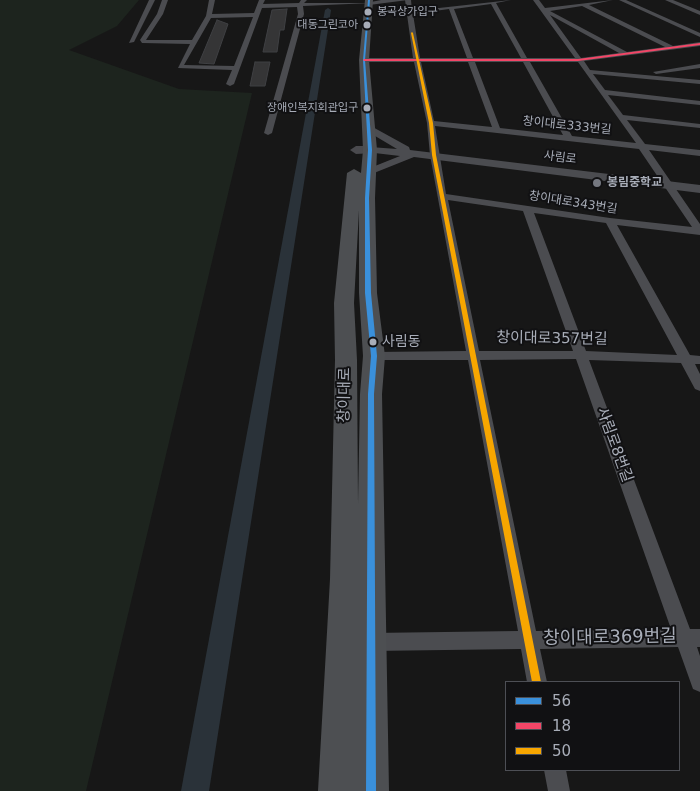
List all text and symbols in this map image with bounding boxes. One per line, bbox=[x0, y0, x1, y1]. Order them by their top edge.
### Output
place label: 봉곡상가입구 bbox=[377, 5, 438, 19]
marker: 봉곡상가입구 bbox=[363, 7, 373, 17]
place label: 대동그린코아 bbox=[297, 18, 358, 32]
marker: 대동그린코아 bbox=[362, 20, 372, 30]
place label: 장애인복지회관입구 bbox=[267, 101, 358, 115]
marker: 장애인복지회관입구 bbox=[362, 103, 372, 113]
street label: 창이대로333번길 bbox=[522, 114, 612, 138]
street label: 사림로 bbox=[543, 149, 577, 167]
place label: 봉림중학교 bbox=[607, 176, 662, 190]
marker: 봉림중학교 bbox=[591, 177, 603, 189]
street label: 창이대로343번길 bbox=[528, 189, 618, 217]
street label: 창이대로357번길 bbox=[496, 329, 608, 349]
place label: 사림동 bbox=[382, 334, 421, 350]
marker: 사림동 bbox=[368, 337, 378, 347]
street label: 창이대로 bbox=[336, 367, 354, 423]
street label: 사림로8번길 bbox=[592, 405, 636, 485]
street label: 창이대로369번길 bbox=[543, 626, 677, 650]
legend bbox=[505, 681, 680, 771]
text: 56 bbox=[552, 692, 571, 710]
text: 18 bbox=[552, 717, 571, 735]
text: 50 bbox=[552, 742, 571, 760]

